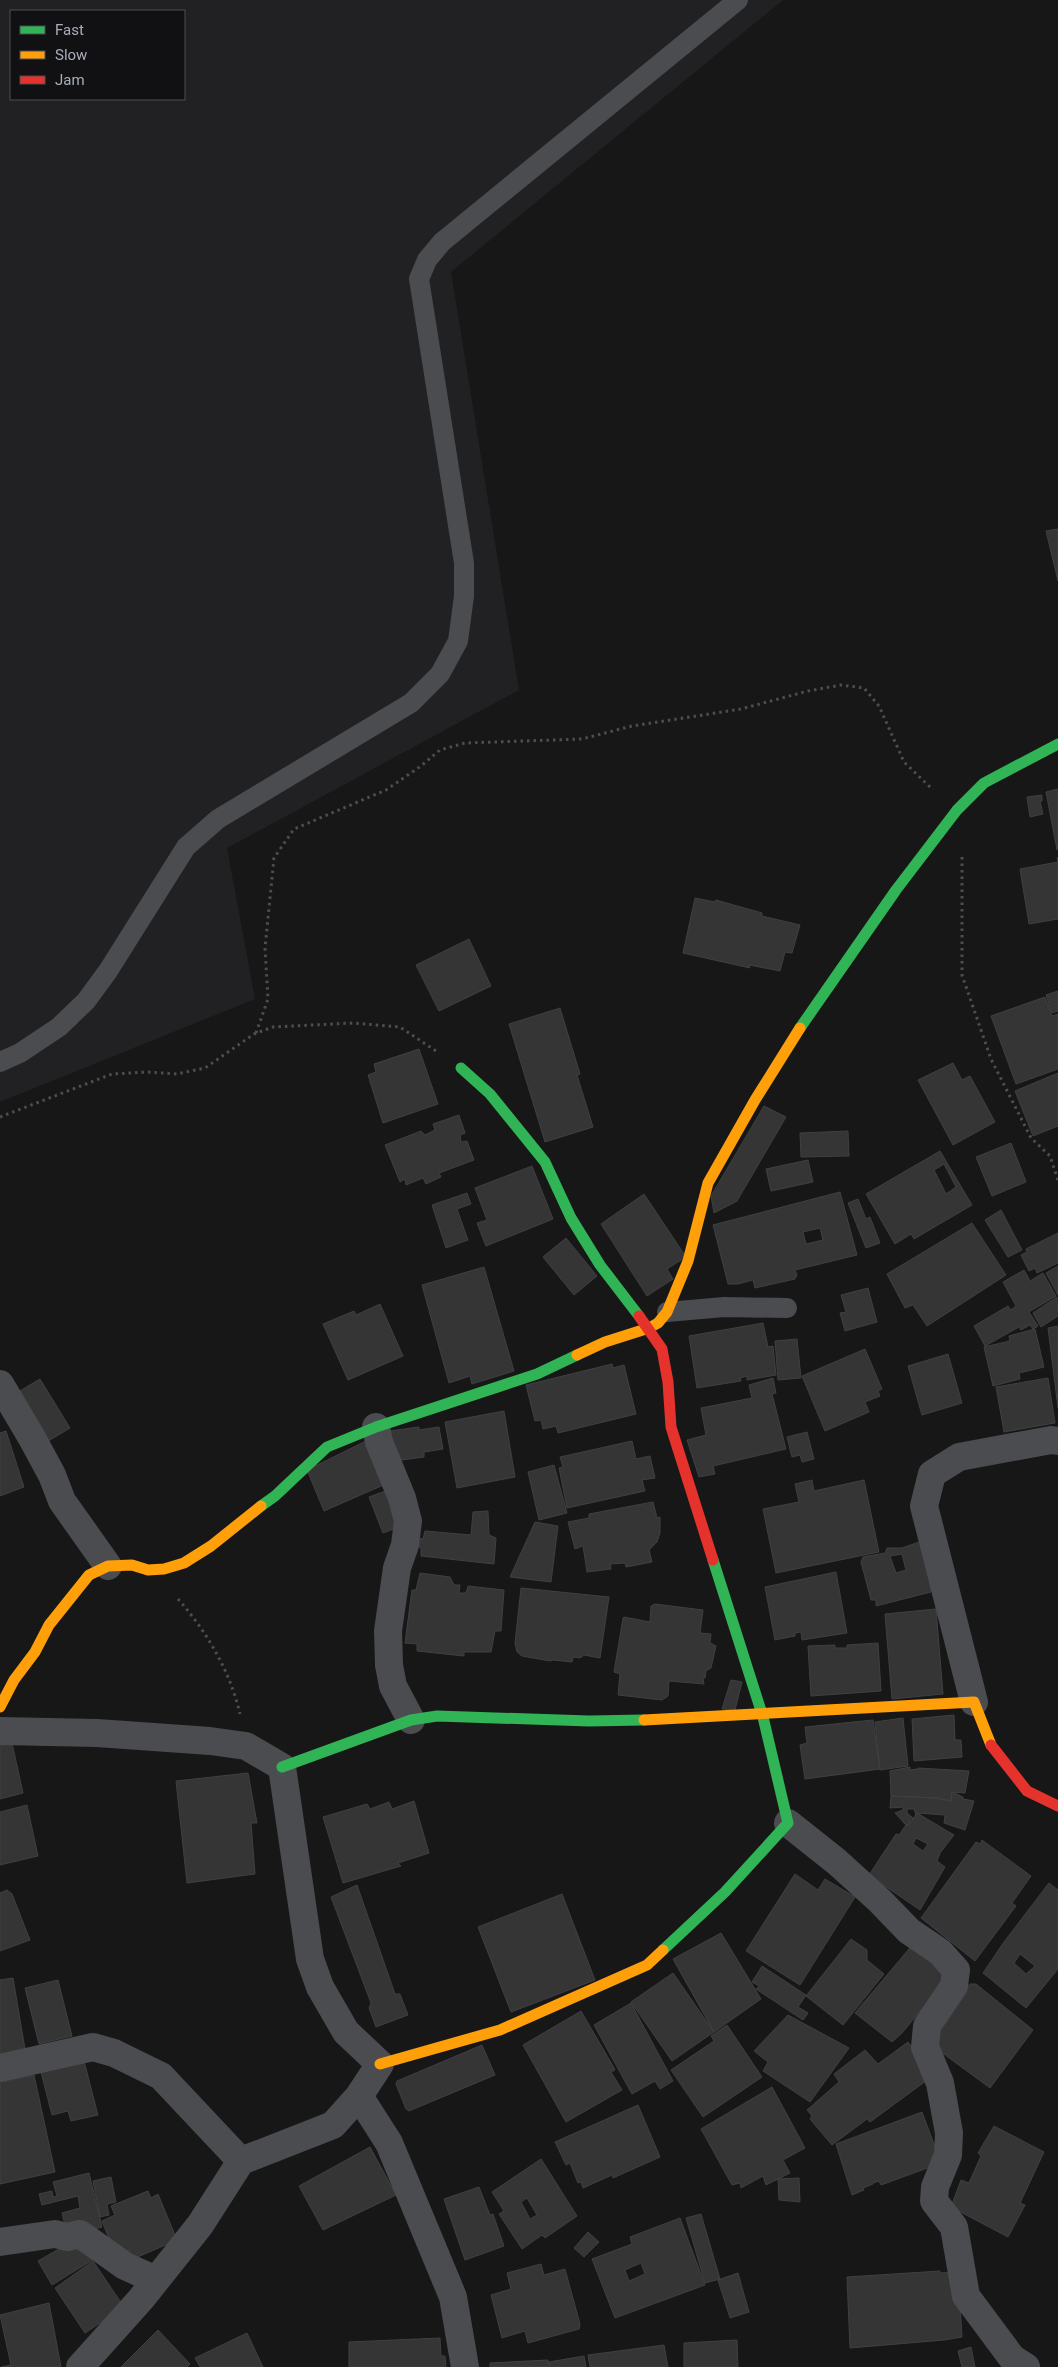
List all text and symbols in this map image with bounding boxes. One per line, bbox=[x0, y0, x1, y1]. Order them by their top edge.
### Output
legend bbox=[10, 10, 185, 100]
text: Fast bbox=[55, 21, 84, 39]
text: Slow bbox=[55, 46, 87, 64]
text: Jam bbox=[55, 71, 85, 89]

